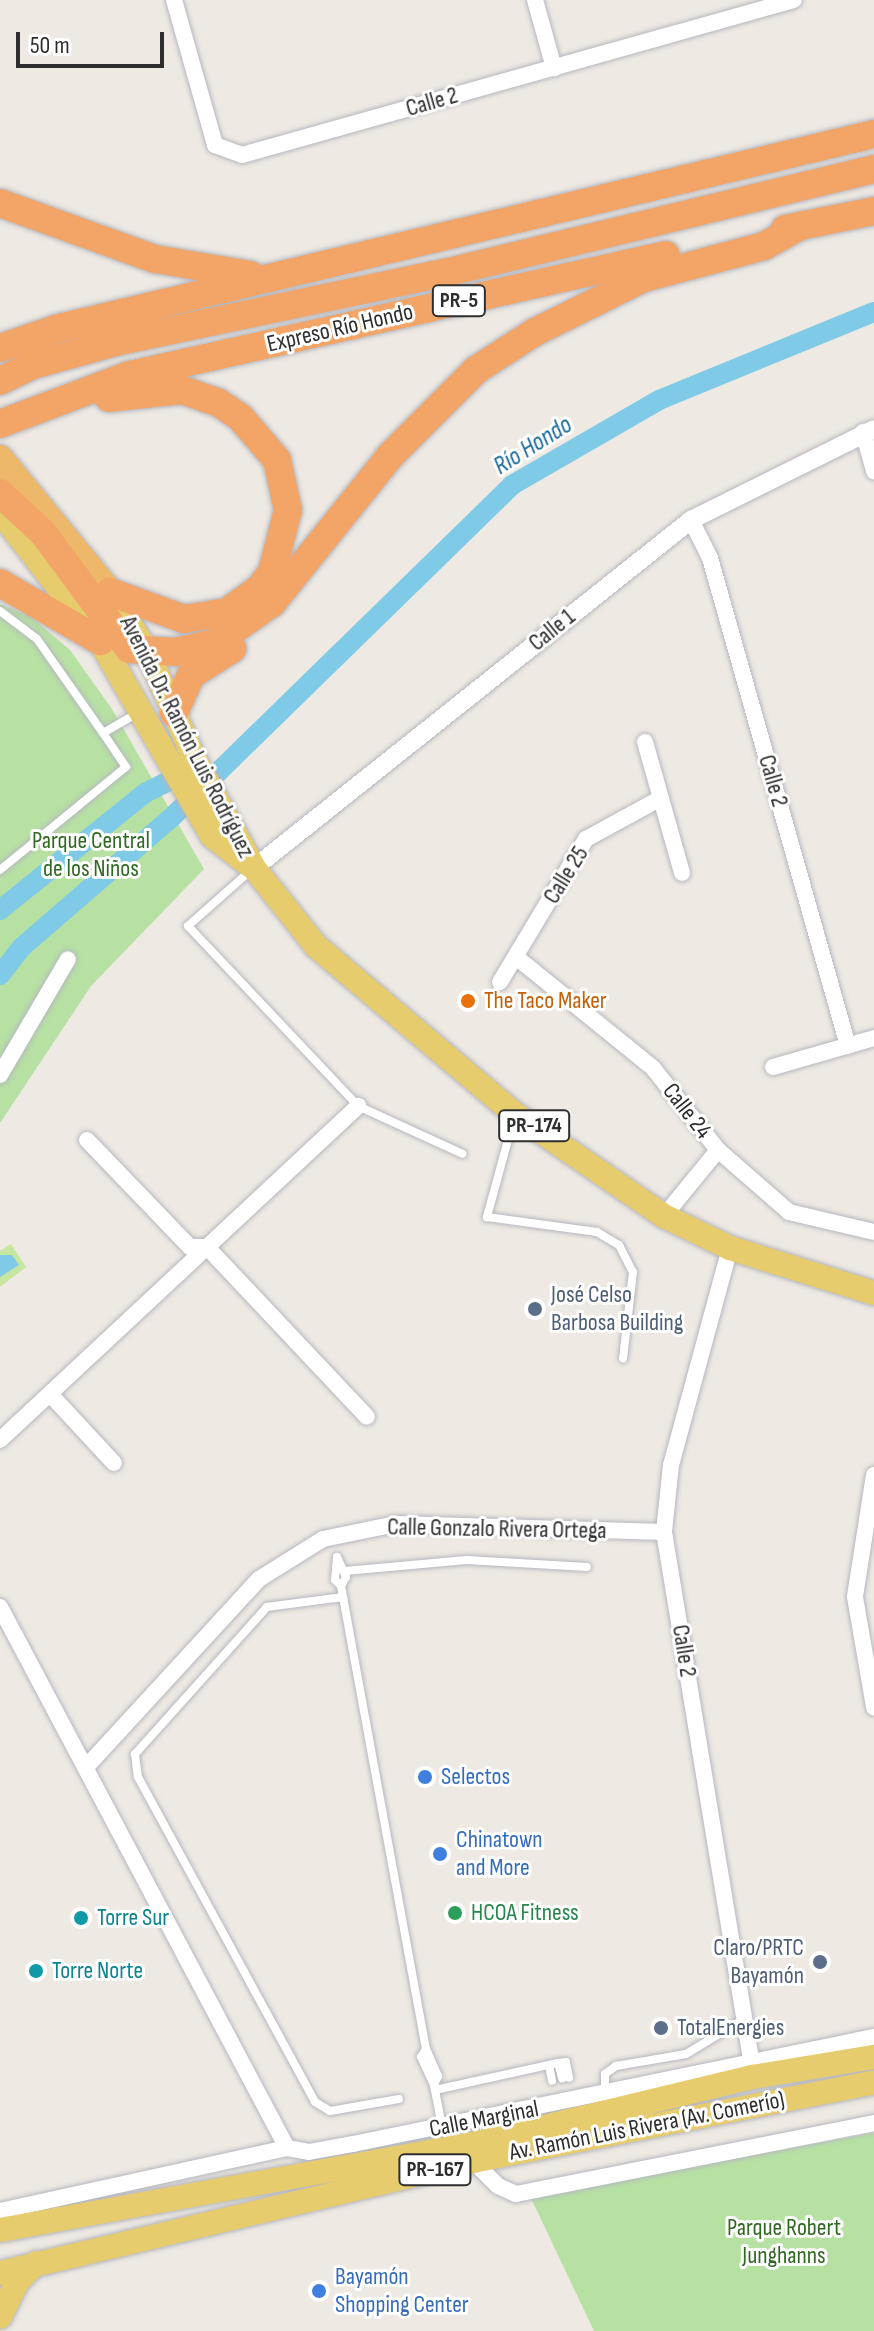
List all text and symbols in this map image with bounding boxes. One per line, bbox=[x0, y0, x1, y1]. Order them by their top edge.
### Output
scale bar bbox=[20, 16, 168, 66]
text: 50 m bbox=[30, 31, 70, 60]
street label: Calle 2 bbox=[403, 81, 461, 123]
road number: PR-5 bbox=[431, 283, 487, 319]
street label: Expreso Río Hondo bbox=[264, 297, 416, 359]
water label: Río Hondo bbox=[488, 410, 578, 482]
street label: Calle 1 bbox=[523, 603, 581, 657]
street label: Avenida Dr. Ramón Luis Rodríguez bbox=[113, 611, 261, 863]
street label: Calle 2 bbox=[752, 752, 794, 810]
park label: Parque Central de los Niños bbox=[32, 827, 150, 883]
street label: Calle 25 bbox=[537, 841, 595, 909]
place label: The Taco Maker bbox=[484, 987, 607, 1015]
marker: The Taco Maker bbox=[459, 992, 477, 1010]
street label: Calle 24 bbox=[656, 1077, 718, 1145]
road number: PR-174 bbox=[498, 1108, 570, 1144]
place label: José Celso Barbosa Building bbox=[551, 1281, 683, 1337]
marker: José Celso Barbosa Building bbox=[526, 1300, 544, 1318]
street label: Calle Gonzalo Rivera Ortega bbox=[387, 1513, 607, 1545]
street label: Calle 2 bbox=[666, 1623, 702, 1679]
place label: Selectos bbox=[441, 1763, 510, 1791]
marker: Selectos bbox=[416, 1768, 434, 1786]
place label: Chinatown and More bbox=[456, 1826, 543, 1882]
marker: Chinatown and More bbox=[431, 1845, 449, 1863]
place label: HCOA Fitness bbox=[471, 1899, 579, 1927]
place label: Torre Sur bbox=[97, 1904, 169, 1932]
marker: HCOA Fitness bbox=[446, 1904, 464, 1922]
marker: Torre Sur bbox=[72, 1909, 90, 1927]
place label: Claro/PRTC Bayamón bbox=[713, 1934, 804, 1990]
marker: Claro/PRTC Bayamón bbox=[811, 1953, 829, 1971]
place label: Torre Norte bbox=[52, 1957, 143, 1985]
marker: Torre Norte bbox=[27, 1962, 45, 1980]
place label: TotalEnergies bbox=[677, 2014, 784, 2042]
marker: TotalEnergies bbox=[652, 2019, 670, 2037]
street label: Av. Ramón Luis Rivera (Av. Comerío) bbox=[507, 2085, 787, 2167]
street label: Calle Marginal bbox=[427, 2094, 541, 2144]
road number: PR-167 bbox=[397, 2152, 473, 2188]
park label: Parque Robert Junghanns bbox=[727, 2214, 841, 2270]
place label: Bayamón Shopping Center bbox=[335, 2263, 469, 2319]
marker: Bayamón Shopping Center bbox=[310, 2282, 328, 2300]

